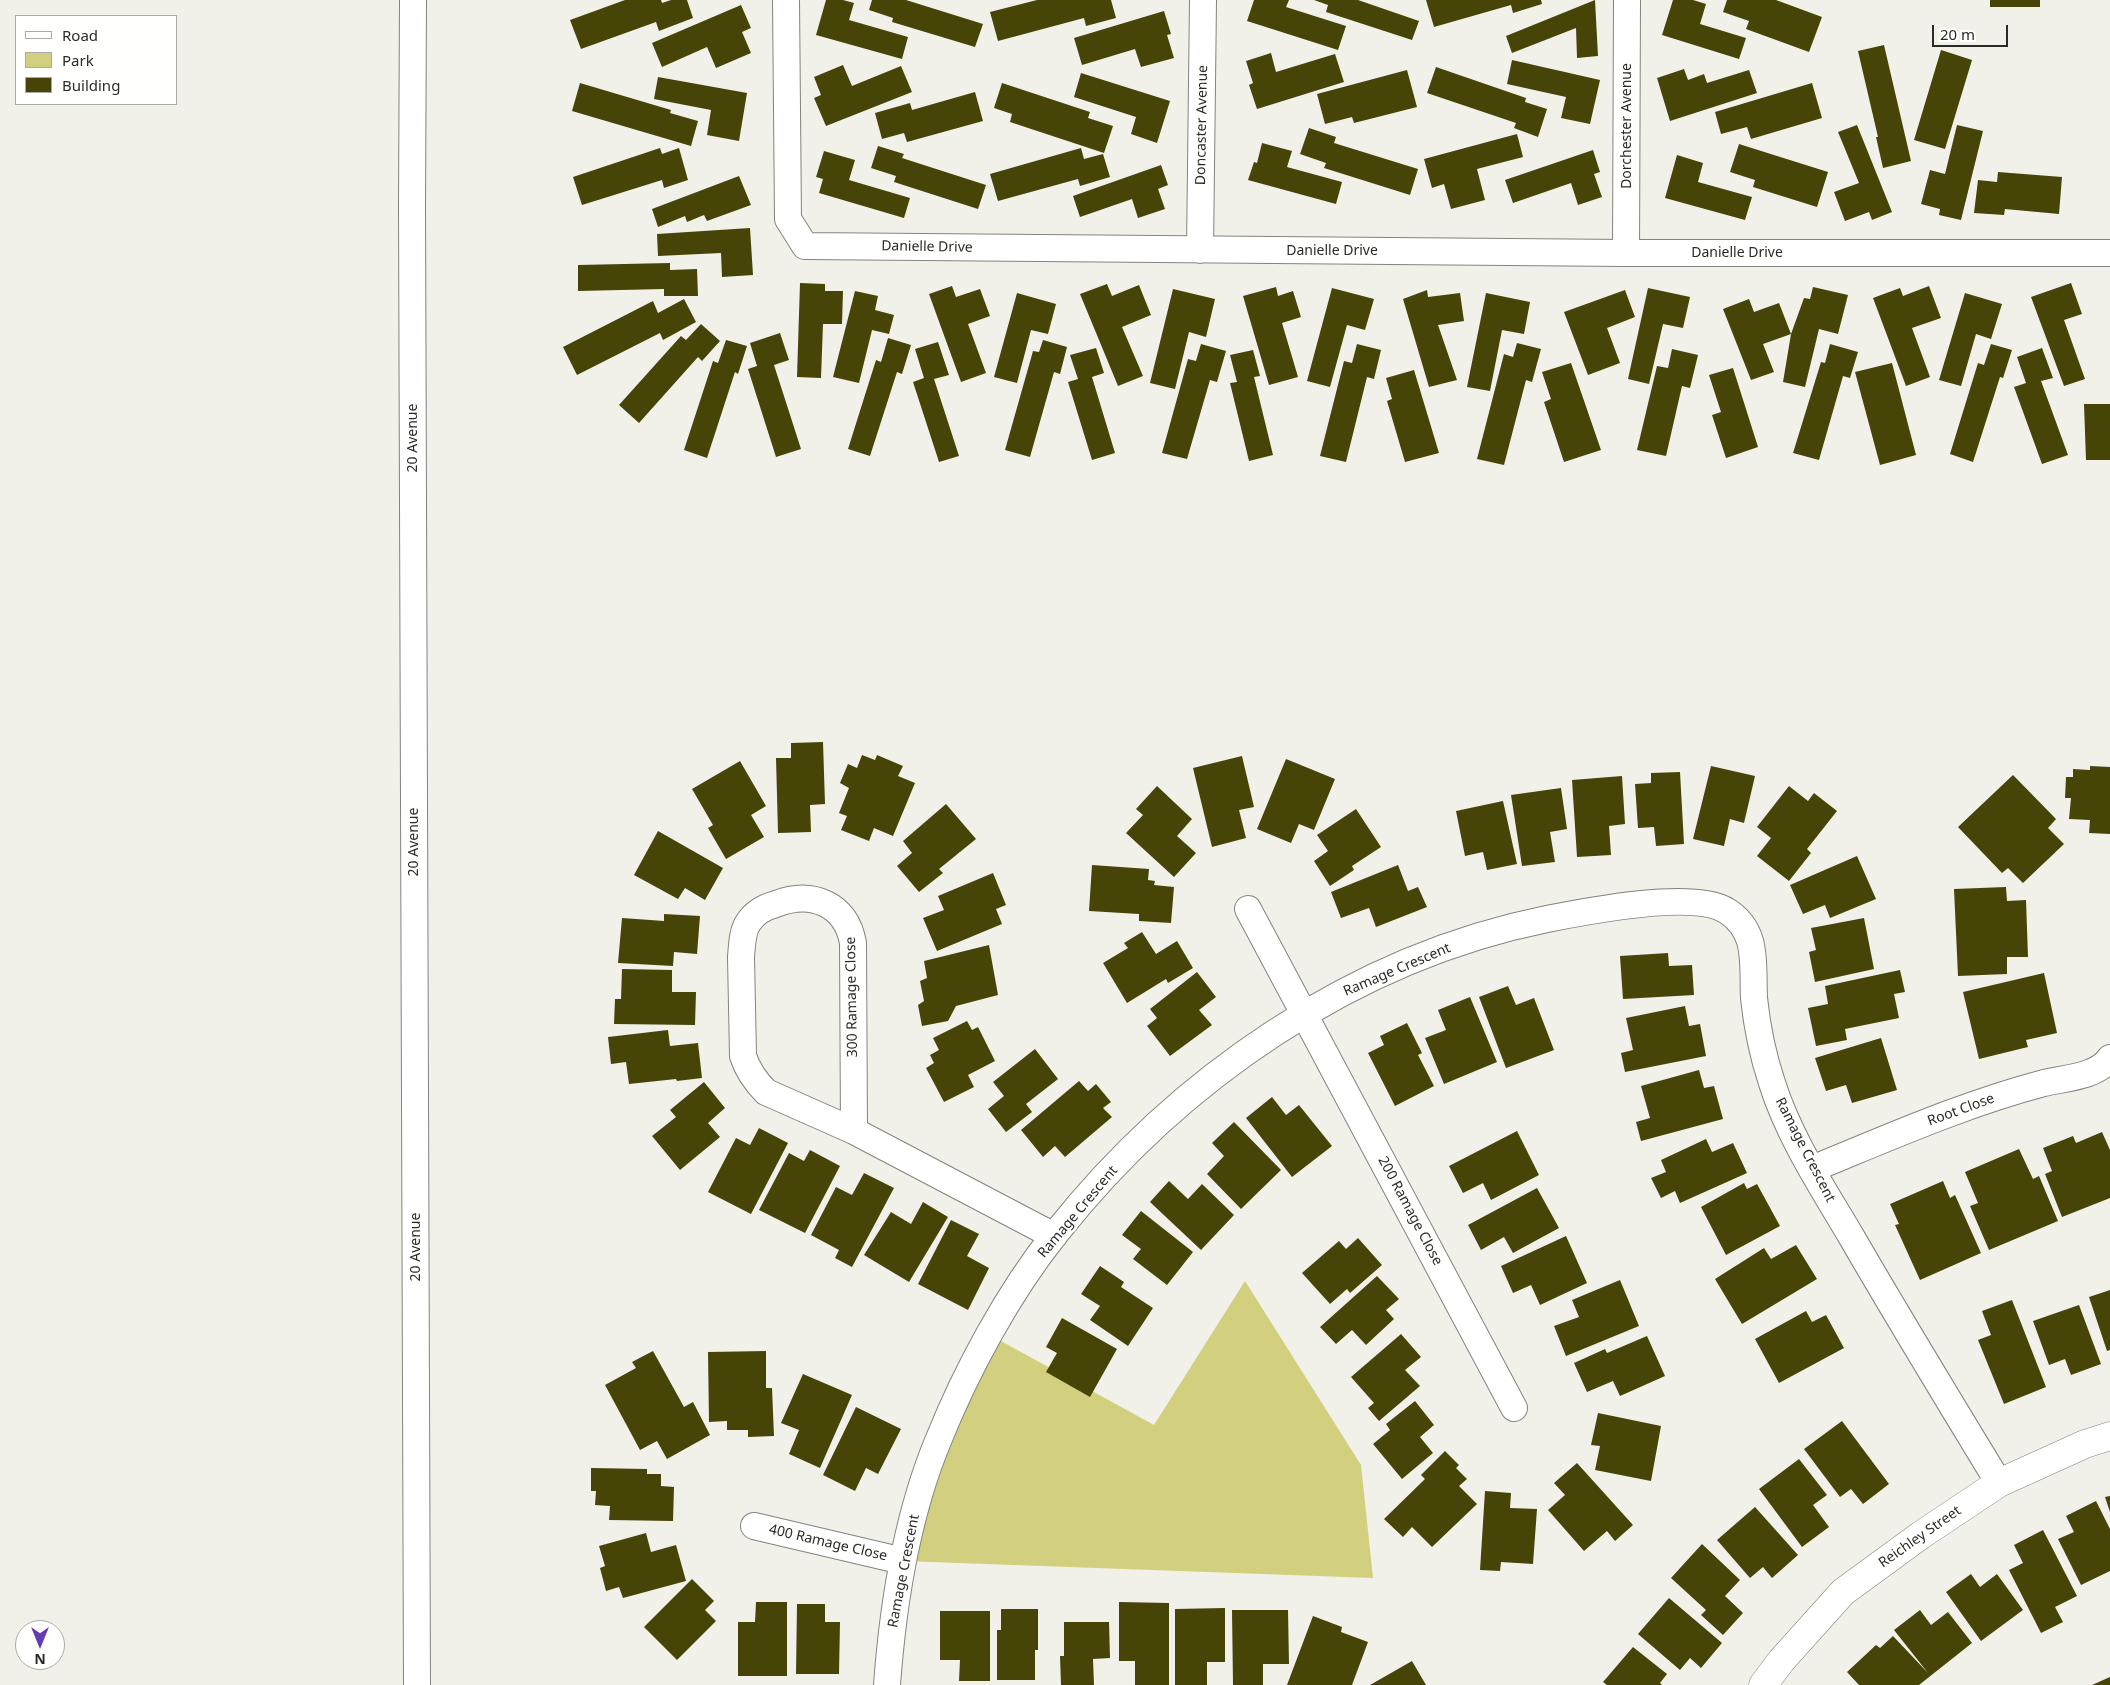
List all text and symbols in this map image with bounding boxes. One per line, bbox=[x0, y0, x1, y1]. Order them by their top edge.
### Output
legend bbox=[15, 15, 178, 105]
scale bar bbox=[1935, 15, 2011, 47]
text: 20 m bbox=[1940, 24, 1975, 44]
text: Road bbox=[62, 25, 98, 45]
text: Park bbox=[62, 50, 94, 70]
street label: Dorchester Avenue bbox=[1619, 63, 1635, 189]
street label: Doncaster Avenue bbox=[1193, 65, 1211, 185]
text: Building bbox=[62, 75, 120, 95]
street label: Danielle Drive bbox=[881, 238, 973, 256]
street label: Danielle Drive bbox=[1286, 243, 1378, 259]
street label: Danielle Drive bbox=[1691, 245, 1783, 261]
street label: 20 Avenue bbox=[405, 404, 421, 472]
street label: 20 Avenue bbox=[406, 808, 422, 876]
street label: 300 Ramage Close bbox=[843, 936, 861, 1058]
street label: Ramage Crescent bbox=[1341, 940, 1453, 1000]
street label: Root Close bbox=[1925, 1090, 1997, 1130]
street label: Ramage Crescent bbox=[1771, 1095, 1839, 1205]
street label: 200 Ramage Close bbox=[1374, 1154, 1446, 1268]
street label: Ramage Crescent bbox=[1035, 1163, 1121, 1261]
street label: 20 Avenue bbox=[408, 1213, 424, 1281]
street label: Reichley Street bbox=[1876, 1502, 1964, 1572]
street label: Ramage Crescent bbox=[885, 1513, 923, 1629]
street label: 400 Ramage Close bbox=[767, 1521, 889, 1565]
north arrow bbox=[15, 1620, 65, 1670]
text: N bbox=[34, 1650, 46, 1669]

